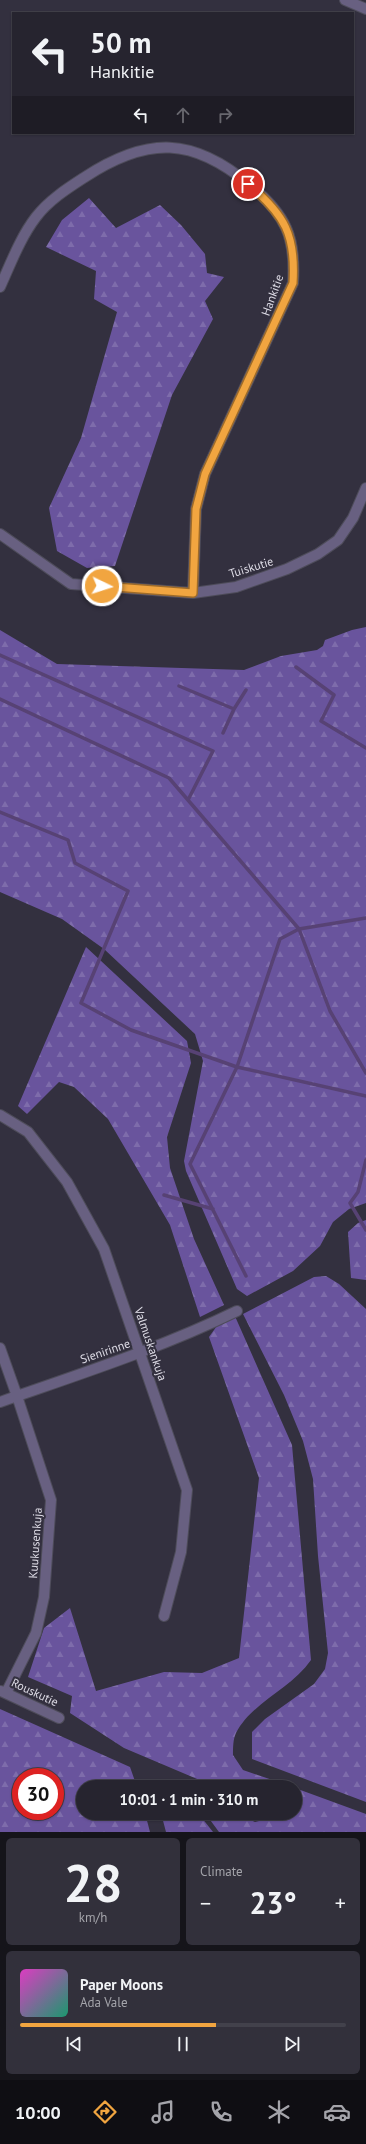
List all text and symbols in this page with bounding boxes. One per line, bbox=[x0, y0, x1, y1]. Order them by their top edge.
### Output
text: 50 m bbox=[90, 24, 151, 61]
icon: left bbox=[24, 28, 76, 80]
text: Hankitie bbox=[90, 60, 154, 83]
icon: left bbox=[130, 104, 152, 126]
icon: ahead bbox=[172, 104, 194, 126]
icon: right bbox=[214, 104, 236, 126]
pin bbox=[231, 167, 265, 201]
icon: arrive bbox=[237, 173, 259, 195]
street label: Hankitie bbox=[258, 272, 286, 318]
street label: Tuiskutie bbox=[227, 553, 275, 581]
position arrow bbox=[81, 565, 123, 607]
street label: Valmuskankuja bbox=[131, 1304, 171, 1383]
street label: Sienirinne bbox=[78, 1335, 132, 1367]
street label: Kuukusenkuja bbox=[25, 1507, 45, 1579]
street label: Rouskutie bbox=[9, 1675, 61, 1709]
speed limit sign: 30 bbox=[12, 1768, 64, 1820]
text: 10:01 · 1 min · 310 m bbox=[120, 1790, 258, 1809]
text: 28 bbox=[64, 1849, 122, 1916]
text: Climate bbox=[200, 1863, 243, 1880]
text: 23° bbox=[249, 1883, 297, 1922]
text: − bbox=[200, 1889, 211, 1917]
text: + bbox=[335, 1889, 346, 1917]
text: km/h bbox=[79, 1909, 107, 1926]
text: Paper Moons bbox=[80, 1975, 163, 1994]
text: Ada Vale bbox=[80, 1994, 128, 2011]
icon: previous bbox=[63, 2033, 85, 2055]
icon: pause bbox=[172, 2033, 194, 2055]
icon: next bbox=[281, 2033, 303, 2055]
icon: directions bbox=[91, 2098, 119, 2126]
icon: music bbox=[149, 2098, 177, 2126]
icon: phone bbox=[207, 2098, 235, 2126]
icon: climate bbox=[265, 2098, 293, 2126]
icon: car bbox=[323, 2098, 351, 2126]
text: 10:00 bbox=[15, 2101, 61, 2124]

